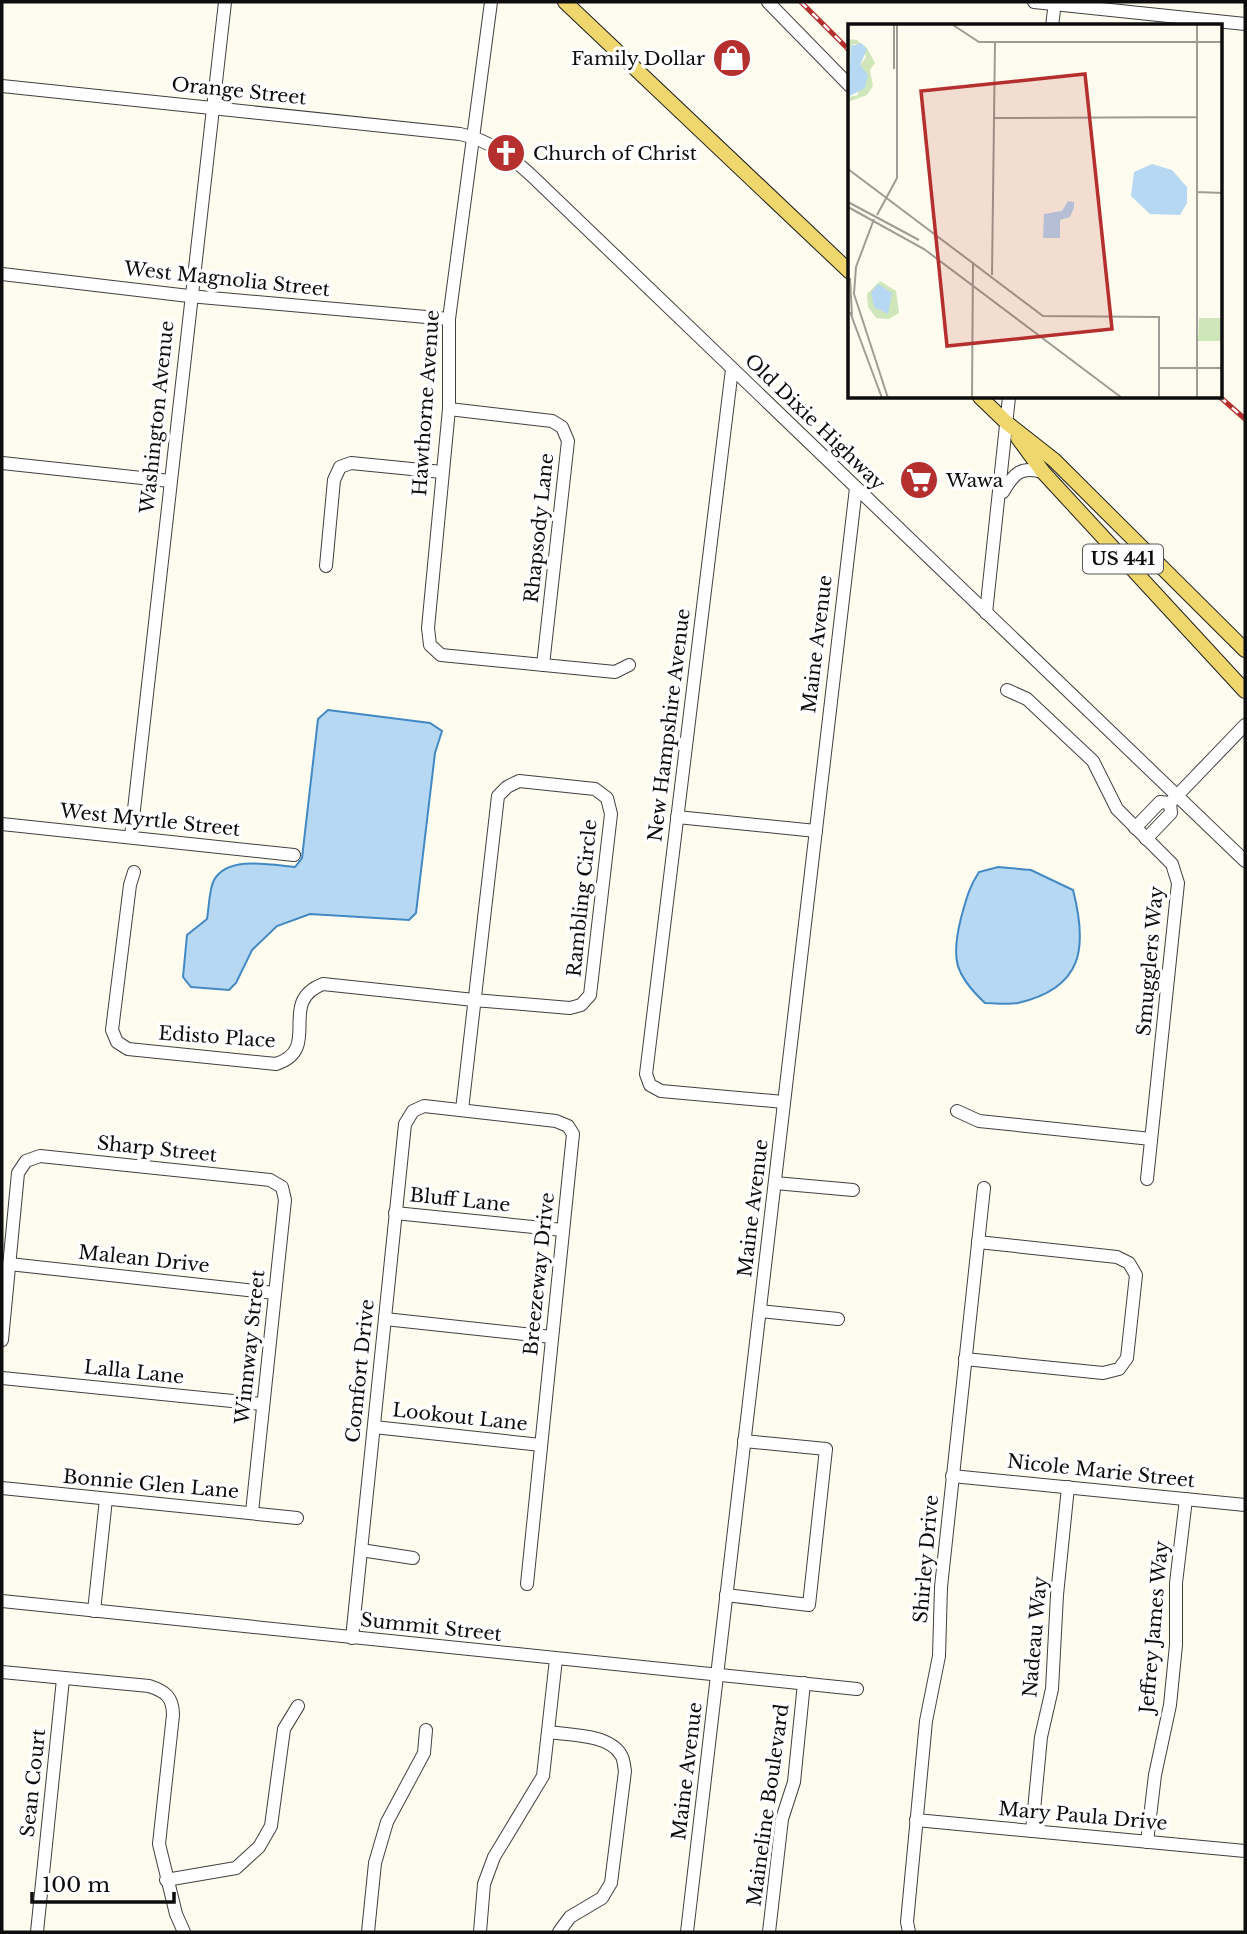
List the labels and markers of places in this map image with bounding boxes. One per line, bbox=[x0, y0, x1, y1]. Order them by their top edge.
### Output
shop icon: Family Dollar bbox=[711, 37, 753, 79]
place label: Family Dollar bbox=[571, 47, 705, 70]
church icon: Church of Christ bbox=[485, 132, 527, 174]
place label: Church of Christ bbox=[533, 142, 698, 165]
supermarket icon: Wawa bbox=[898, 459, 940, 501]
place label: Wawa bbox=[945, 469, 1004, 492]

